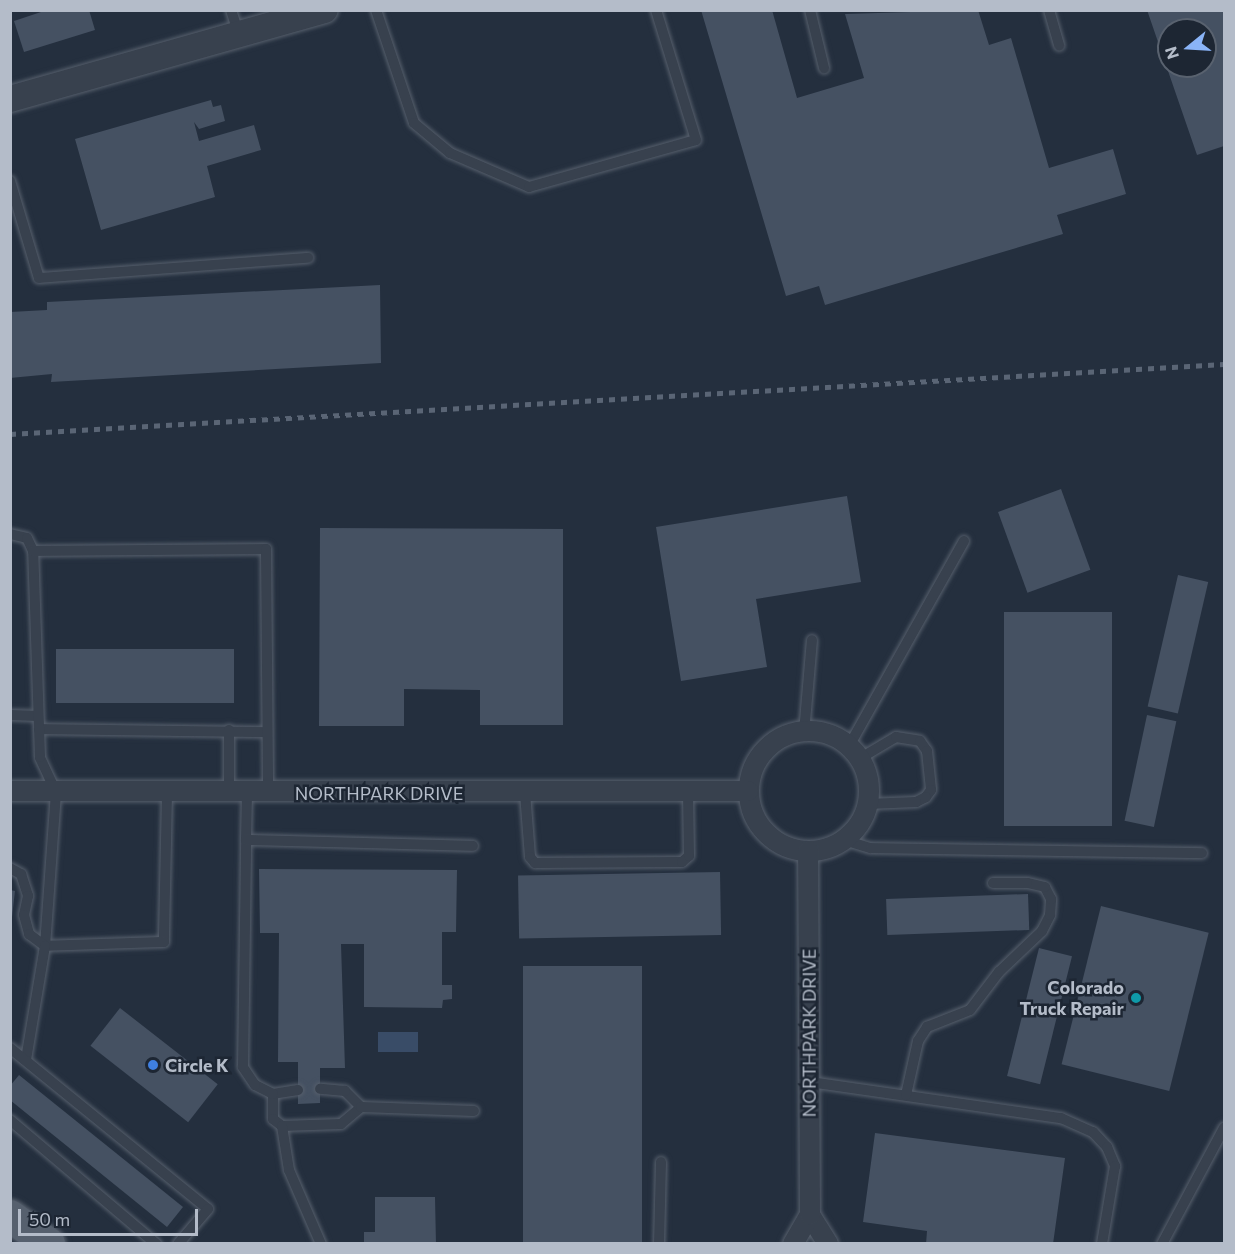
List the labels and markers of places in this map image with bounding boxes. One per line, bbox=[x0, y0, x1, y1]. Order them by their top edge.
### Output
place label: Colorado Truck Repair bbox=[1019, 977, 1124, 1020]
marker: Colorado Truck Repair bbox=[1129, 991, 1143, 1005]
place label: Circle K bbox=[165, 1054, 229, 1076]
marker: Circle K bbox=[146, 1058, 160, 1072]

